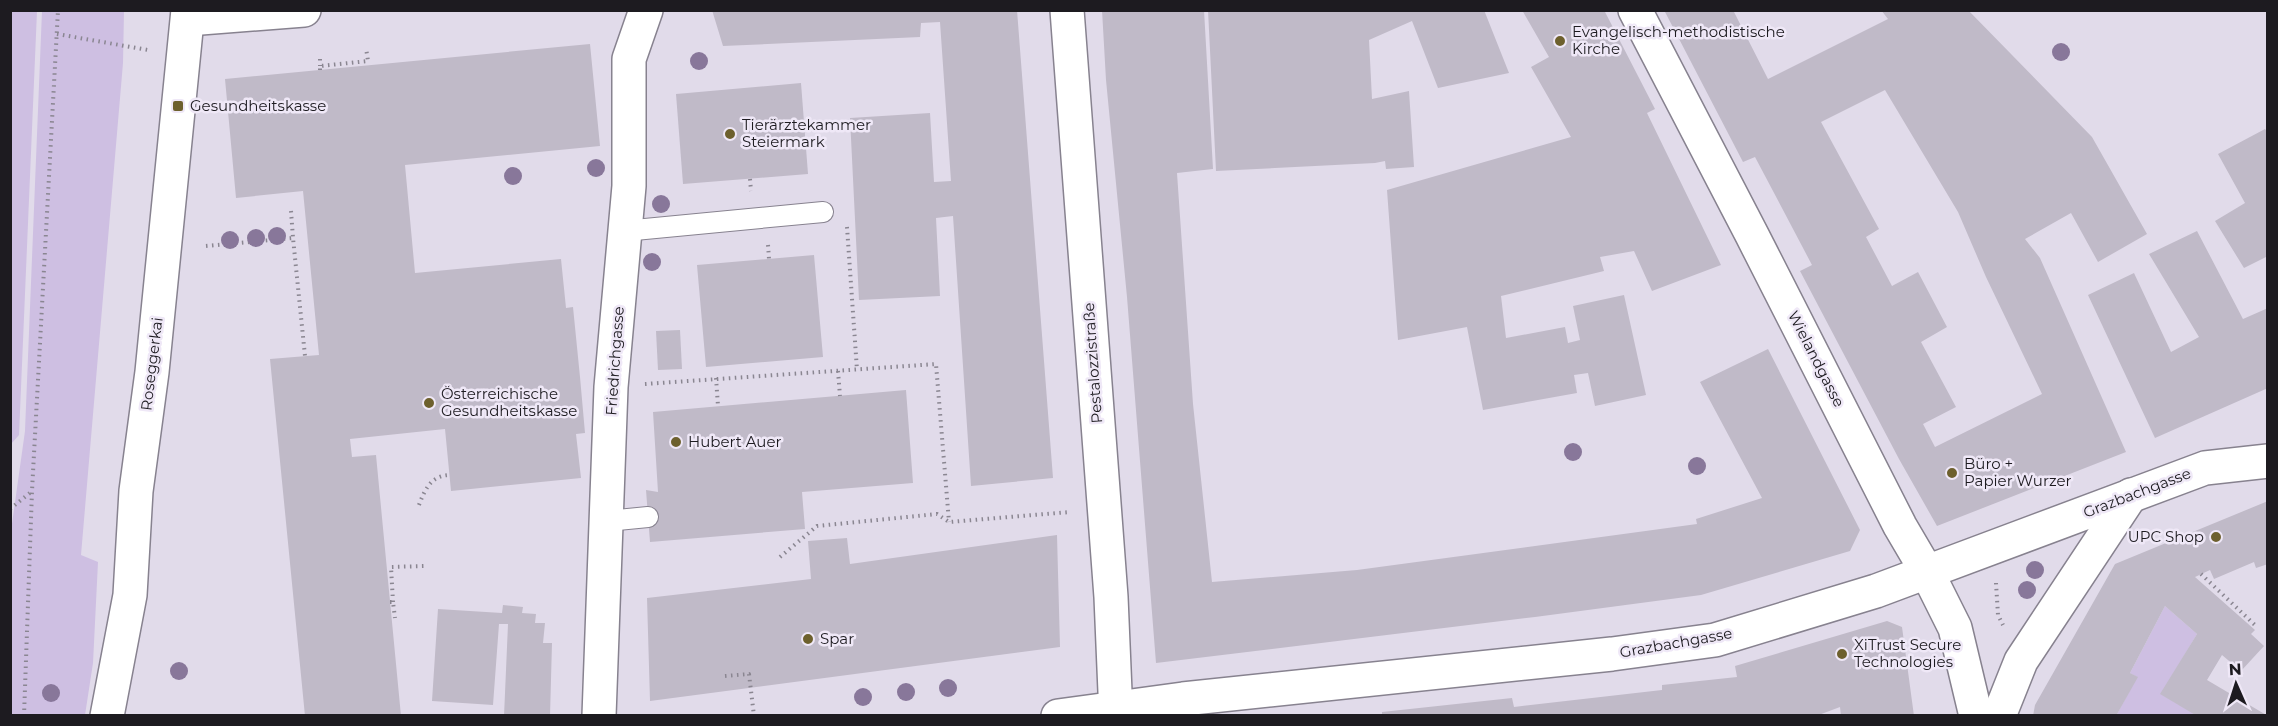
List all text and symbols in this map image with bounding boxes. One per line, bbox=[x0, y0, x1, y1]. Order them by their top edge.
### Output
place label: Evangelisch-methodistische Kirche bbox=[1572, 22, 1785, 58]
marker: Evangelisch-methodistische Kirche bbox=[1553, 34, 1567, 48]
place label: Gesundheitskasse bbox=[190, 96, 326, 115]
marker: Gesundheitskasse bbox=[171, 99, 185, 113]
place label: Tierärztekammer Steiermark bbox=[742, 115, 871, 151]
marker: Tierärztekammer Steiermark bbox=[723, 127, 737, 141]
street label: Pestalozzistraße bbox=[1079, 302, 1106, 424]
street label: Friedrichgasse bbox=[601, 306, 628, 416]
street label: Wielandgasse bbox=[1784, 307, 1849, 410]
street label: Roseggerkai bbox=[136, 316, 167, 412]
place label: Österreichische Gesundheitskasse bbox=[441, 384, 577, 420]
marker: Österreichische Gesundheitskasse bbox=[422, 396, 436, 410]
place label: Hubert Auer bbox=[688, 432, 782, 451]
marker: Hubert Auer bbox=[669, 435, 683, 449]
place label: Büro + Papier Wurzer bbox=[1964, 454, 2072, 490]
street label: Grazbachgasse bbox=[2080, 463, 2193, 522]
marker: Büro + Papier Wurzer bbox=[1945, 466, 1959, 480]
place label: UPC Shop bbox=[2128, 527, 2204, 546]
marker: UPC Shop bbox=[2209, 530, 2223, 544]
street label: Grazbachgasse bbox=[1618, 623, 1734, 662]
place label: Spar bbox=[820, 629, 854, 648]
marker: Spar bbox=[801, 632, 815, 646]
place label: XiTrust Secure Technologies bbox=[1854, 635, 1961, 671]
marker: XiTrust Secure Technologies bbox=[1835, 647, 1849, 661]
north arrow bbox=[2206, 654, 2266, 714]
text: N bbox=[2228, 660, 2242, 679]

